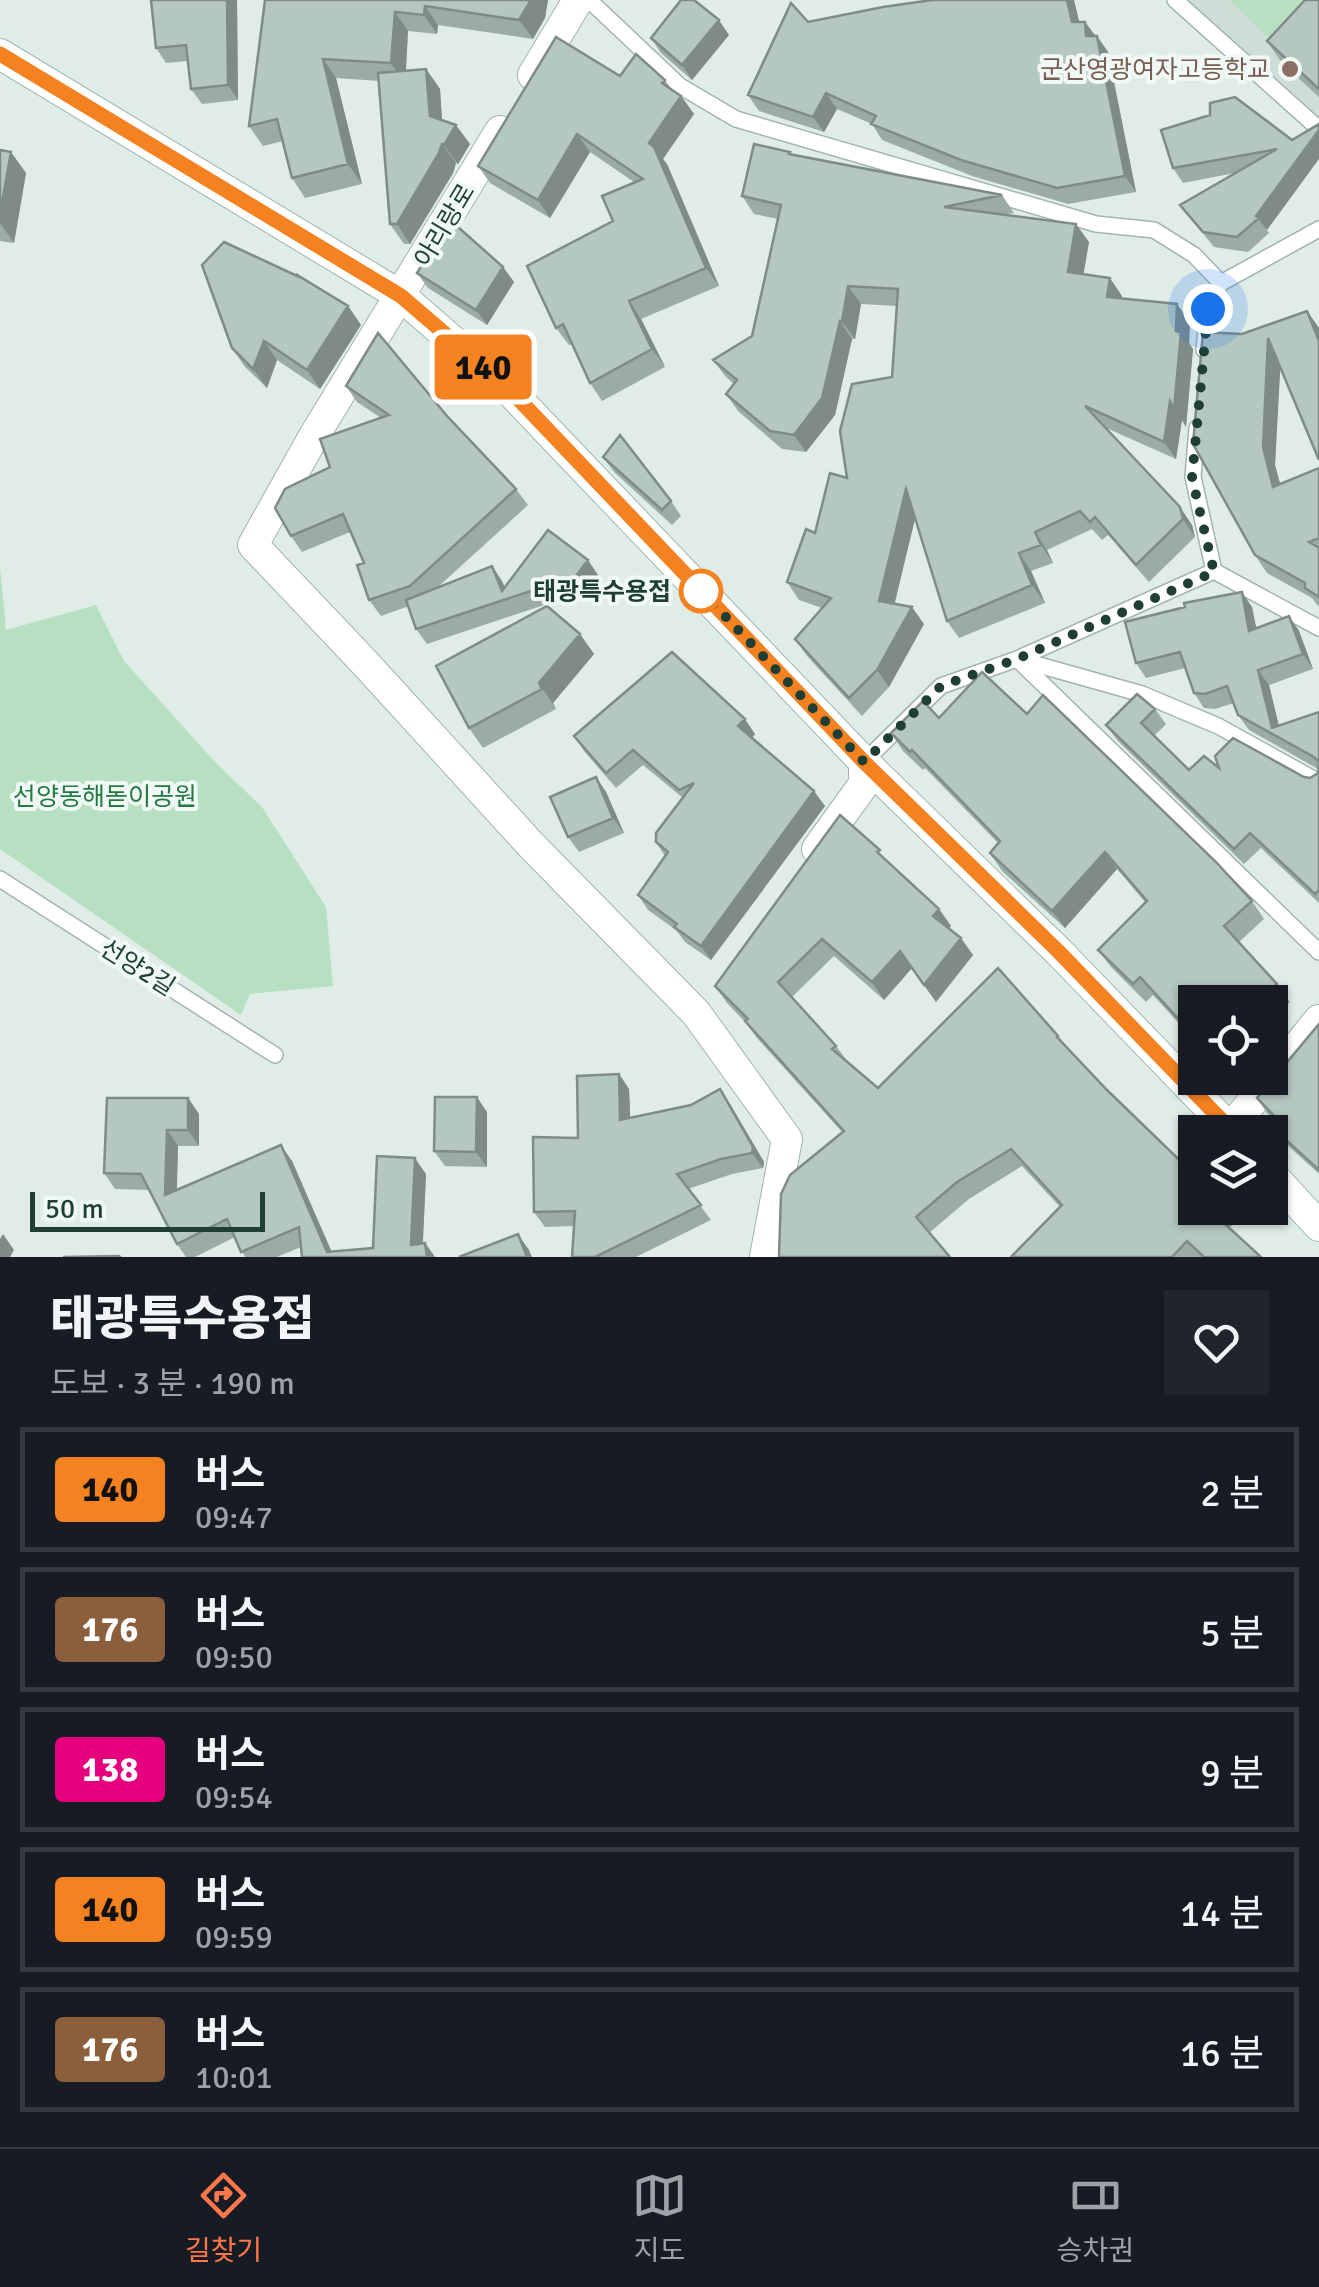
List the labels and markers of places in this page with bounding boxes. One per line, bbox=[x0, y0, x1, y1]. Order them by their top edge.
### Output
place label: 군산영광여자고등학교 bbox=[1040, 54, 1270, 85]
marker: 군산영광여자고등학교 bbox=[1279, 58, 1301, 80]
marker: 태광특수용접 bbox=[680, 570, 722, 612]
place label: 태광특수용접 bbox=[533, 576, 671, 607]

